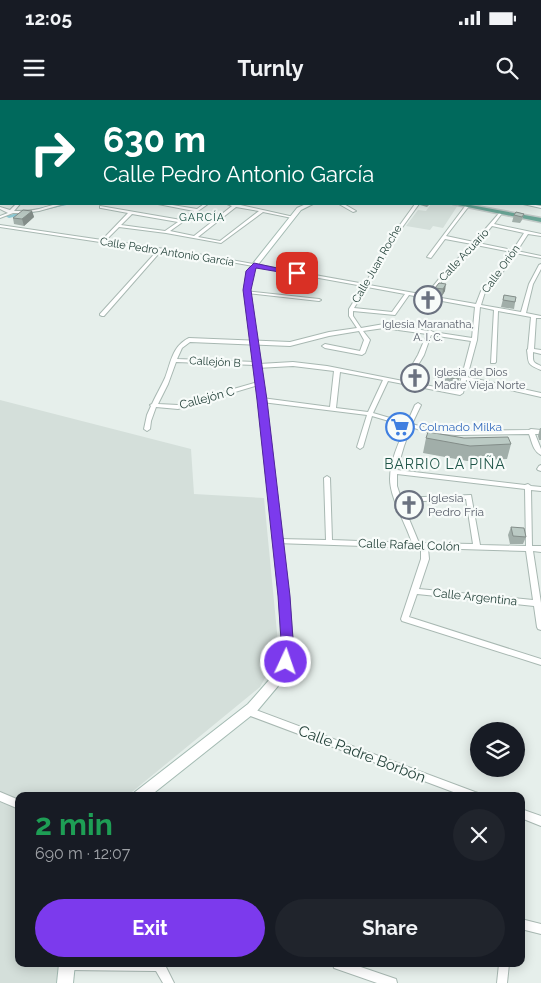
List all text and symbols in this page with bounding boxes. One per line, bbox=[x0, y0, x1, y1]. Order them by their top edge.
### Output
text: 12:05 bbox=[25, 7, 72, 29]
icon: menu bbox=[20, 54, 48, 82]
icon: search bbox=[493, 54, 521, 82]
text: Turnly bbox=[237, 55, 304, 81]
text: 630 m bbox=[103, 119, 206, 160]
icon: right bbox=[20, 120, 85, 185]
text: Calle Pedro Antonio García bbox=[103, 161, 374, 187]
district label: GARCÍA bbox=[179, 210, 225, 224]
street label: Calle Juan Roche bbox=[349, 222, 405, 305]
street label: Calle Acuario bbox=[436, 226, 492, 284]
street label: Calle Pedro Antonio García bbox=[99, 235, 235, 269]
street label: Calle Orión bbox=[479, 242, 523, 296]
pin bbox=[276, 252, 318, 294]
icon: arrive bbox=[283, 259, 311, 287]
church icon: Iglesia Maranatha, A. I. C. bbox=[413, 285, 443, 315]
place label: Iglesia Maranatha, A. I. C. bbox=[382, 318, 474, 344]
street label: Callejón B bbox=[189, 354, 241, 370]
church icon: Iglesia de Dios Madre Vieja Norte bbox=[400, 363, 430, 393]
place label: Iglesia de Dios Madre Vieja Norte bbox=[434, 366, 526, 392]
street label: Callejón C bbox=[178, 384, 236, 412]
supermarket icon: Colmado Milka bbox=[385, 412, 415, 442]
place label: Colmado Milka bbox=[419, 420, 502, 434]
district label: BARRIO LA PIÑA bbox=[384, 455, 506, 472]
church icon: Iglesia Pedro Fria bbox=[394, 490, 424, 520]
place label: Iglesia Pedro Fria bbox=[428, 491, 484, 519]
street label: Calle Rafael Colón bbox=[358, 536, 460, 554]
street label: Calle Argentina bbox=[432, 586, 518, 608]
position arrow bbox=[259, 635, 311, 687]
street label: Calle Padre Borbón bbox=[296, 721, 428, 787]
map controls bbox=[470, 722, 525, 777]
button: layers bbox=[470, 722, 525, 777]
text: 2 min bbox=[35, 807, 113, 842]
button: close bbox=[453, 809, 505, 861]
text: 690 m · 12:07 bbox=[35, 844, 130, 863]
button: Exit bbox=[35, 899, 265, 957]
button: Share bbox=[275, 899, 505, 957]

